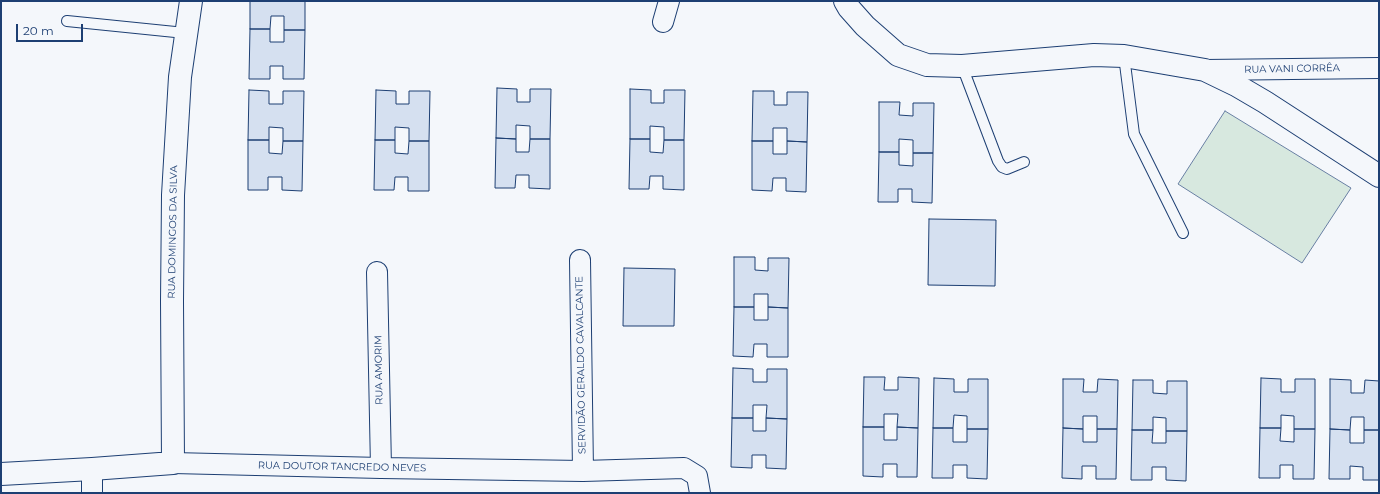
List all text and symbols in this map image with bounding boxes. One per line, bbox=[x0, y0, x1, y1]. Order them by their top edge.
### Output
scale bar bbox=[18, 16, 85, 42]
text: 20 m bbox=[23, 23, 54, 38]
street label: RUA VANI CORRÊA bbox=[1244, 62, 1340, 76]
street label: RUA DOMINGOS DA SILVA bbox=[166, 165, 180, 299]
street label: SERVIDÃO GERALDO CAVALCANTE bbox=[573, 276, 589, 454]
street label: RUA AMORIM bbox=[372, 335, 386, 405]
street label: RUA DOUTOR TANCREDO NEVES bbox=[258, 460, 426, 474]

